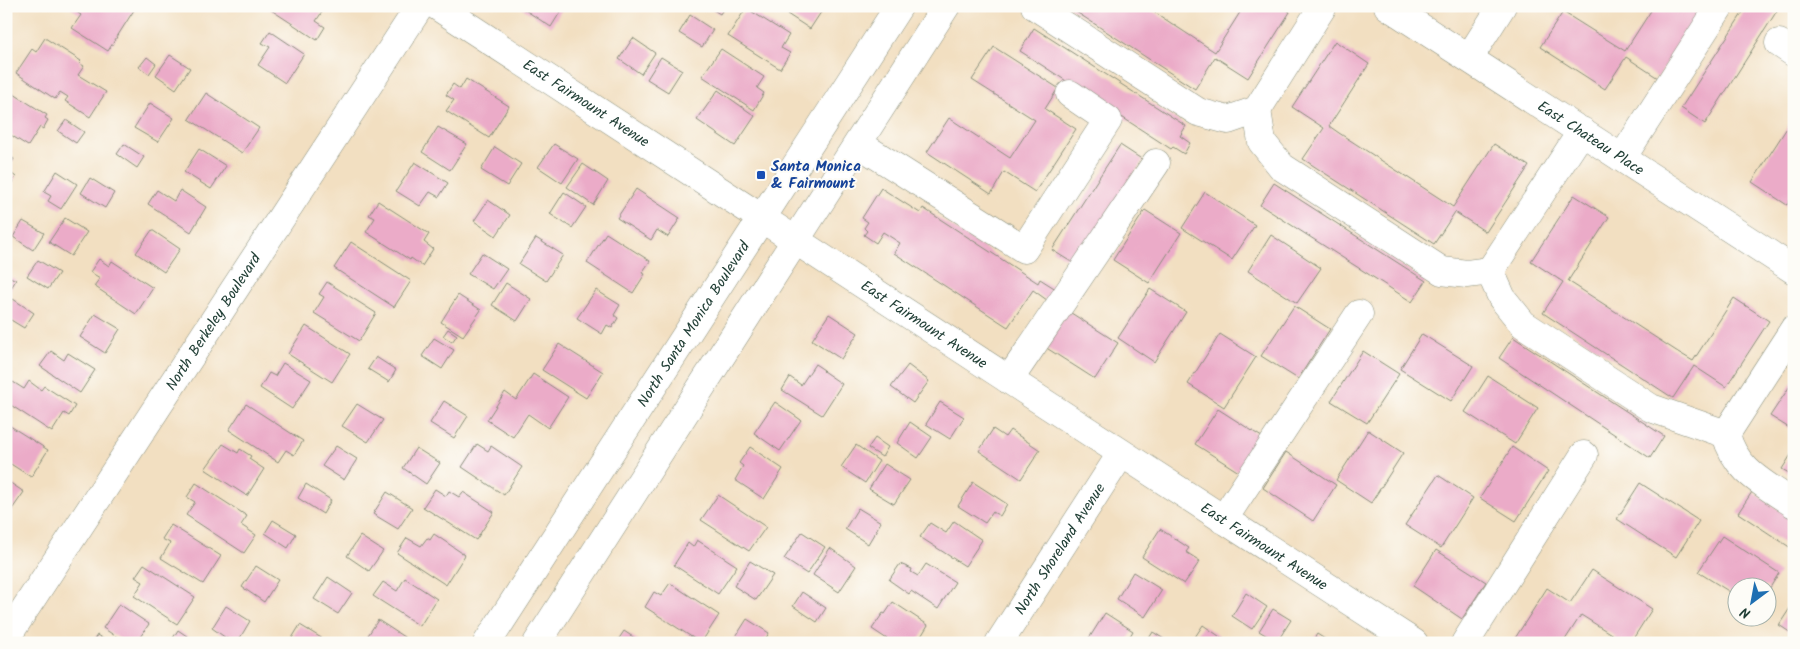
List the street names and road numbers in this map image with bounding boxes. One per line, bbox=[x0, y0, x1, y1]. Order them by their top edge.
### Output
street label: East Fairmount Avenue bbox=[517, 53, 654, 154]
street label: East Chateau Place bbox=[1532, 95, 1649, 183]
street label: North Santa Monica Boulevard bbox=[632, 236, 757, 412]
street label: North Berkeley Boulevard bbox=[160, 248, 268, 396]
street label: East Fairmount Avenue bbox=[855, 275, 992, 376]
street label: North Shoreland Avenue bbox=[1009, 479, 1112, 620]
street label: East Fairmount Avenue bbox=[1195, 497, 1332, 597]

